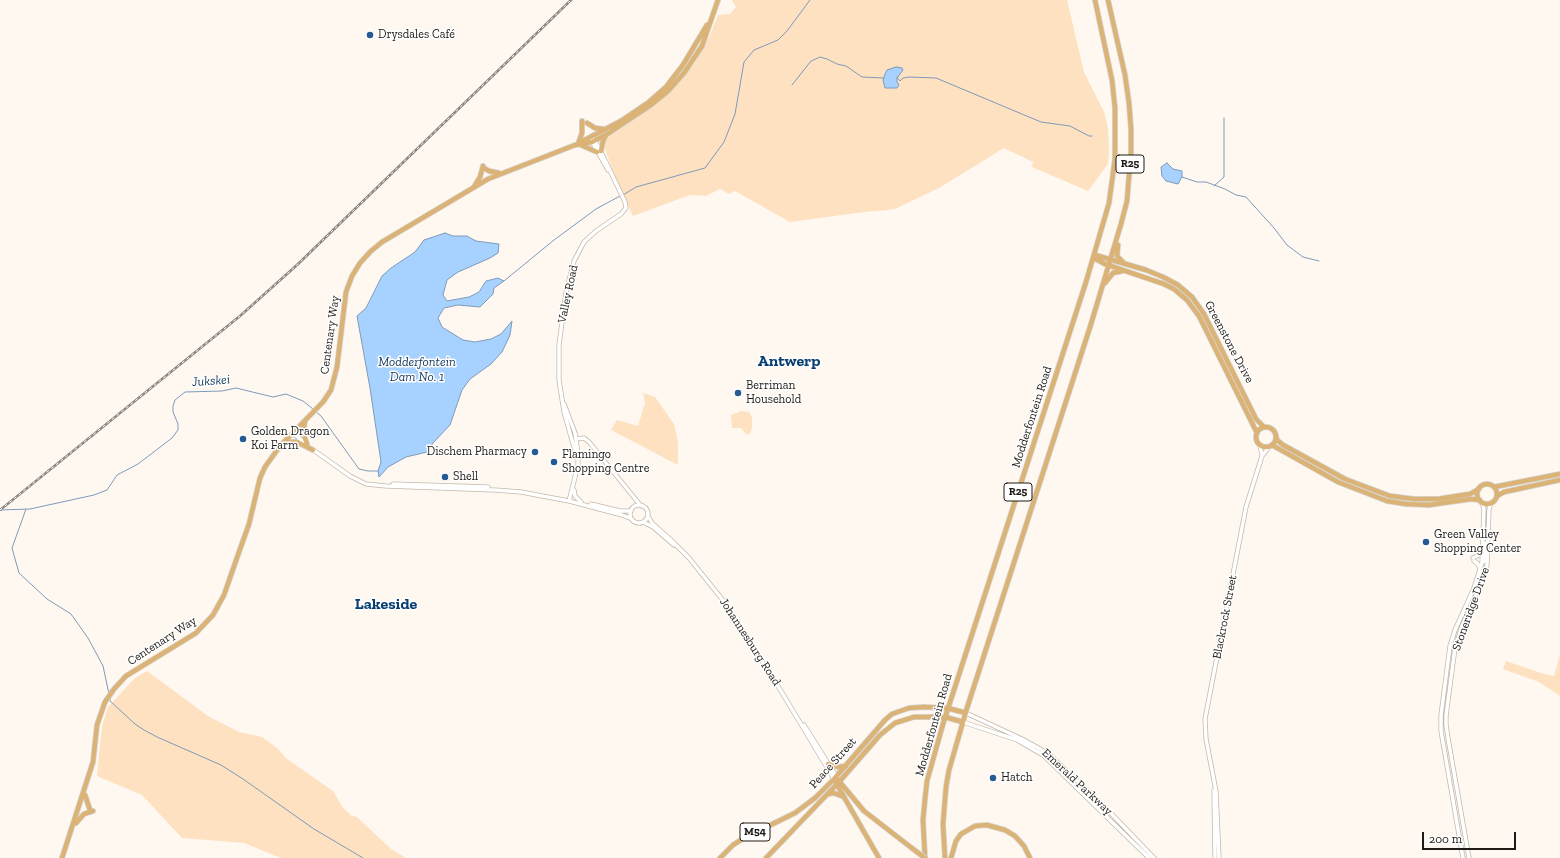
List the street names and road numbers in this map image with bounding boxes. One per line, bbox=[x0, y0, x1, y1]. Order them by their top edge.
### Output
road number: R25 bbox=[1116, 155, 1144, 173]
street label: Valley Road bbox=[555, 264, 581, 324]
street label: Centenary Way bbox=[317, 295, 343, 375]
street label: Greenstone Drive bbox=[1201, 299, 1257, 385]
street label: Modderfontein Road bbox=[1009, 364, 1055, 470]
road number: R25 bbox=[1004, 483, 1032, 501]
street label: Stoneridge Drive bbox=[1449, 565, 1493, 653]
street label: Blackrock Street bbox=[1210, 574, 1240, 660]
street label: Johannesburg Road bbox=[716, 595, 784, 689]
street label: Centenary Way bbox=[125, 613, 199, 669]
street label: Modderfontein Road bbox=[912, 672, 956, 778]
street label: Peace Street bbox=[806, 735, 860, 791]
street label: Emerald Parkway bbox=[1039, 746, 1115, 818]
road number: M54 bbox=[740, 823, 770, 841]

